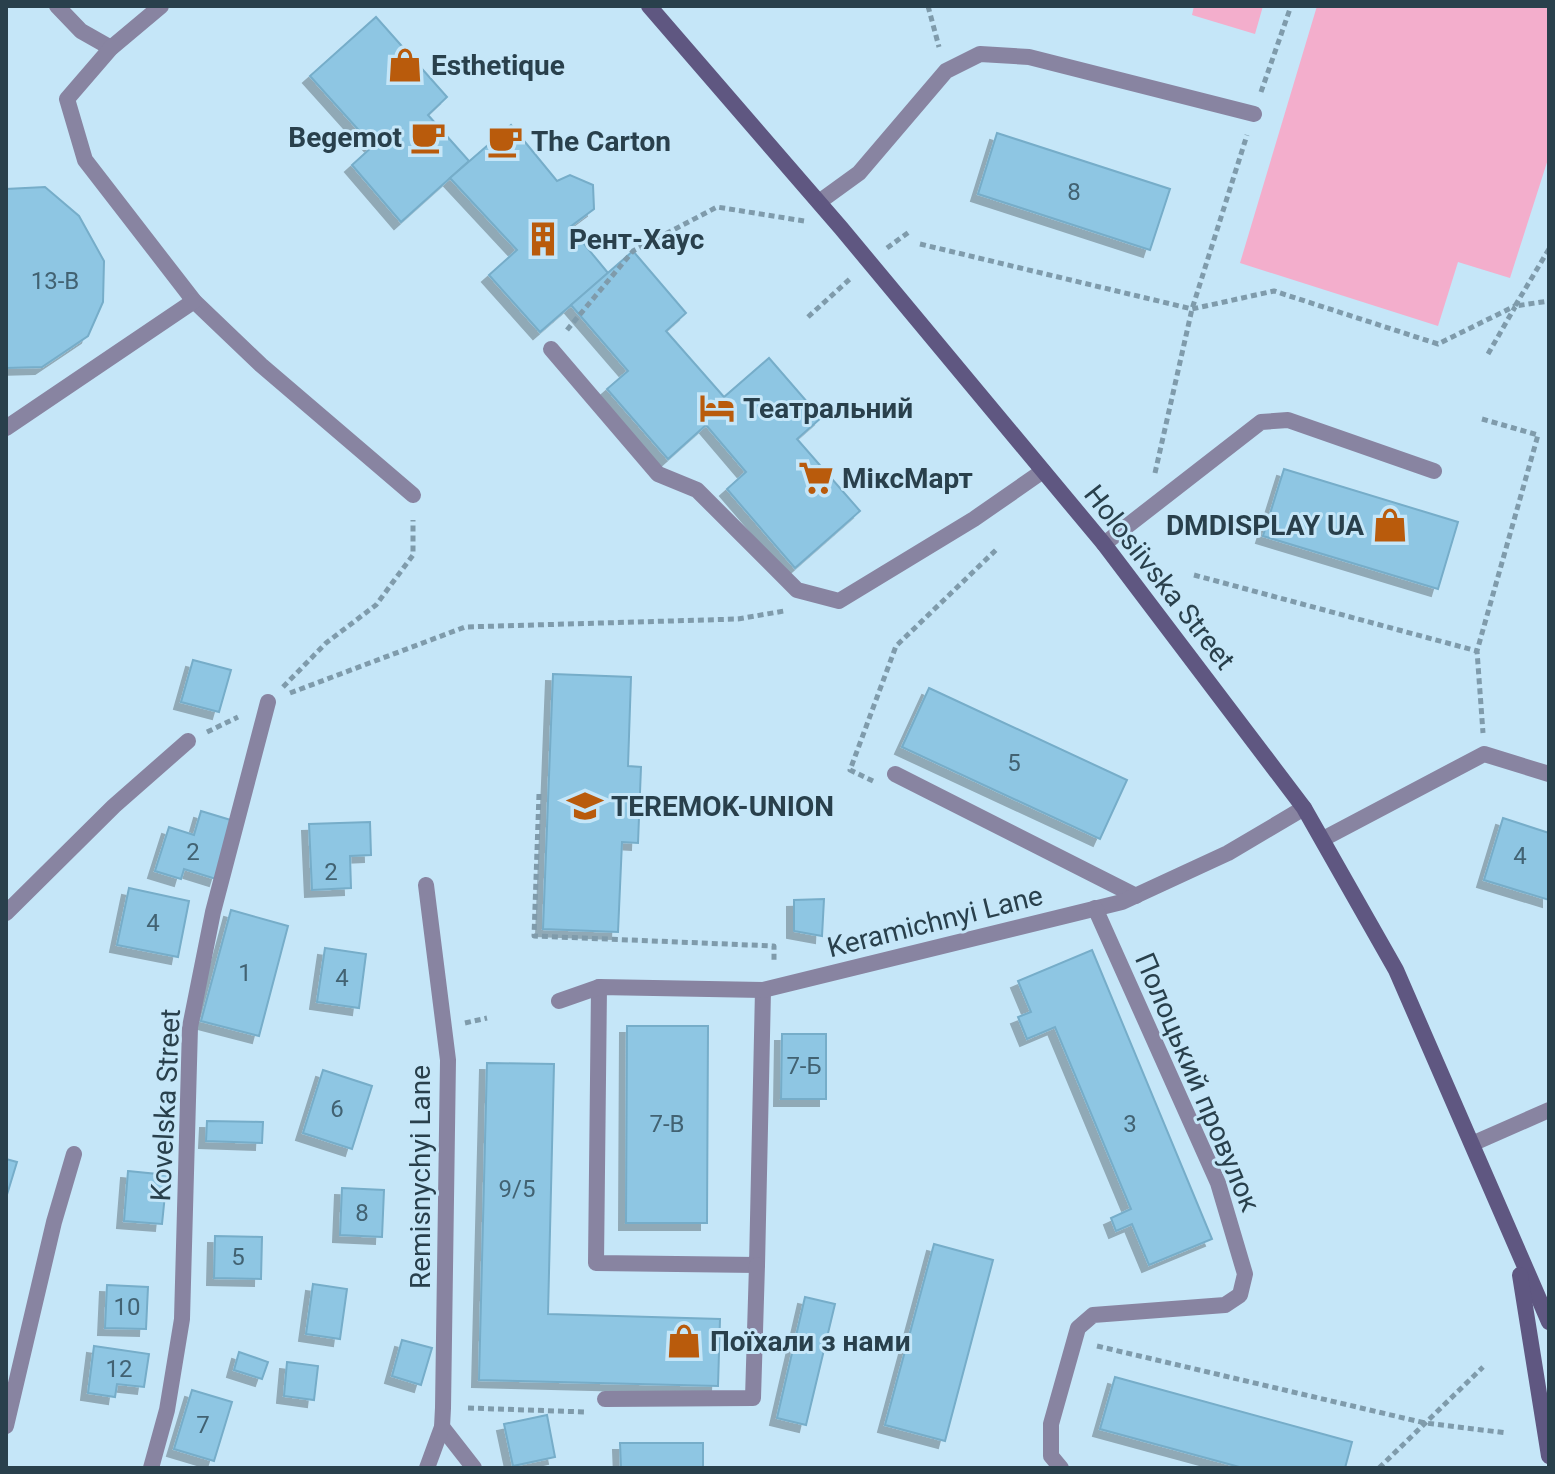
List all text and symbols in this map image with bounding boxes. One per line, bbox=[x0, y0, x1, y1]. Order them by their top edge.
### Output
shop icon: Esthetique bbox=[386, 46, 424, 84]
place label: Esthetique bbox=[431, 49, 565, 82]
cafe icon: Begemot bbox=[409, 118, 447, 156]
place label: Begemot bbox=[288, 121, 402, 154]
cafe icon: The Carton bbox=[486, 122, 524, 160]
place label: The Carton bbox=[531, 125, 671, 158]
house number: 8 bbox=[1067, 178, 1081, 206]
building icon: Рент-Хаус bbox=[524, 220, 562, 258]
place label: Рент-Хаус bbox=[569, 223, 704, 256]
house number: 13-В bbox=[31, 267, 79, 295]
hotel icon: Театральний bbox=[698, 389, 736, 427]
place label: Театральний bbox=[743, 392, 913, 425]
supermarket icon: МіксМарт bbox=[797, 459, 835, 497]
place label: МіксМарт bbox=[842, 462, 973, 495]
street label: Holosiivska Street bbox=[1077, 478, 1242, 676]
shop icon: DMDISPLAY UA bbox=[1371, 506, 1409, 544]
place label: DMDISPLAY UA bbox=[1166, 509, 1364, 542]
house number: 5 bbox=[1007, 749, 1021, 777]
school or university icon: TEREMOK-UNION bbox=[566, 787, 604, 825]
place label: TEREMOK-UNION bbox=[611, 790, 834, 823]
house number: 2 bbox=[186, 838, 200, 866]
house number: 4 bbox=[1513, 842, 1527, 870]
house number: 2 bbox=[324, 858, 338, 886]
street label: Keramichnyi Lane bbox=[824, 879, 1046, 964]
house number: 4 bbox=[146, 909, 160, 937]
street label: Полоцький провулок bbox=[1128, 948, 1267, 1216]
house number: 1 bbox=[238, 959, 252, 987]
house number: 4 bbox=[335, 964, 349, 992]
street label: Kovelska Street bbox=[144, 1008, 187, 1202]
house number: 7-Б bbox=[786, 1052, 822, 1080]
street label: Remisnychyi Lane bbox=[404, 1065, 437, 1289]
house number: 6 bbox=[330, 1095, 344, 1123]
house number: 7-В bbox=[649, 1110, 685, 1138]
house number: 3 bbox=[1123, 1110, 1137, 1138]
house number: 9/5 bbox=[499, 1175, 535, 1203]
house number: 8 bbox=[355, 1199, 369, 1227]
house number: 5 bbox=[231, 1243, 245, 1271]
house number: 10 bbox=[114, 1293, 140, 1321]
shop icon: Поїхали з нами bbox=[665, 1322, 703, 1360]
place label: Поїхали з нами bbox=[710, 1325, 910, 1358]
house number: 12 bbox=[106, 1355, 132, 1383]
house number: 7 bbox=[196, 1411, 210, 1439]

